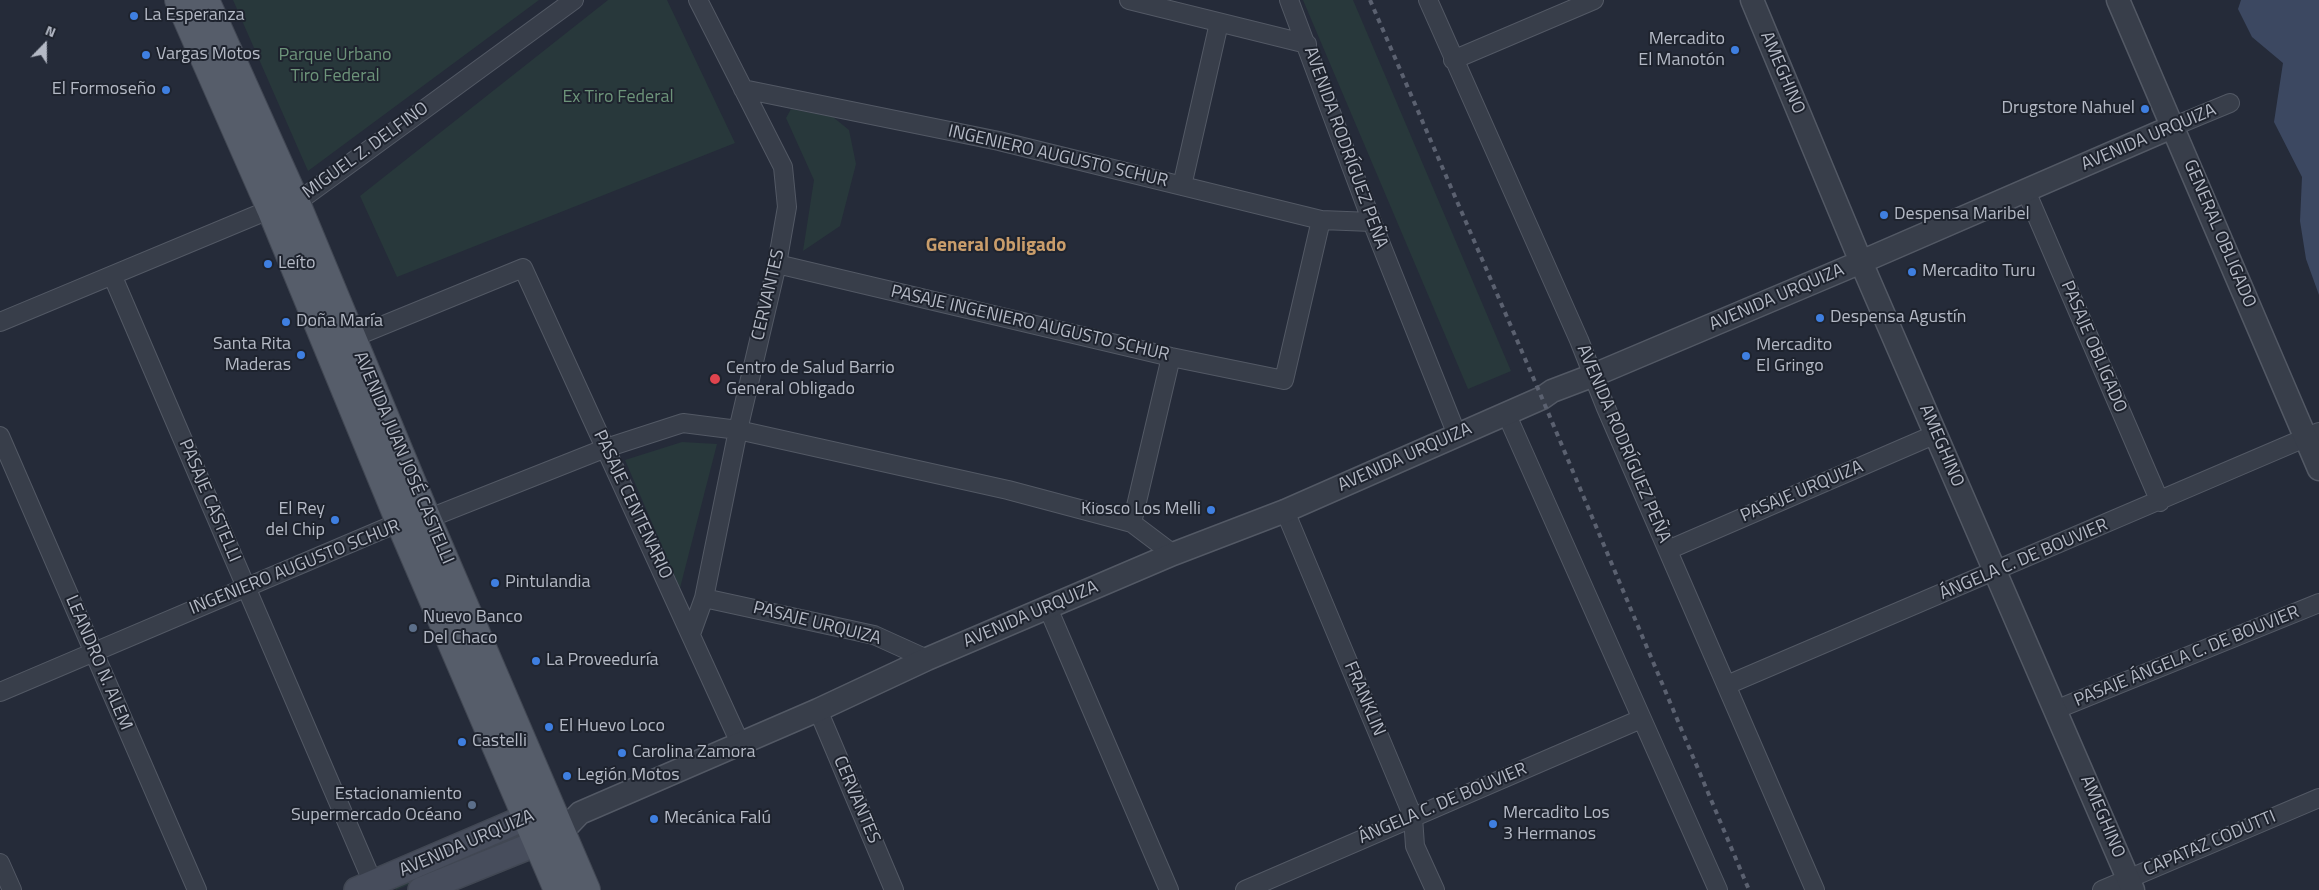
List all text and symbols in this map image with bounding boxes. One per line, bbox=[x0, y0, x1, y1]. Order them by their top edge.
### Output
place label: La Esperanza bbox=[144, 5, 245, 27]
marker: La Esperanza bbox=[128, 10, 140, 22]
text: N bbox=[42, 19, 59, 42]
north arrow bbox=[20, 20, 70, 70]
place label: Mercadito El Manotón bbox=[1638, 29, 1725, 72]
street label: AMEGHINO bbox=[1755, 29, 1809, 117]
place label: Vargas Motos bbox=[156, 44, 260, 66]
street label: AVENIDA RODRÍGUEZ PEÑA bbox=[1298, 44, 1392, 252]
marker: Mercadito El Manotón bbox=[1729, 44, 1741, 56]
park label: Parque Urbano Tiro Federal bbox=[278, 45, 392, 88]
marker: Vargas Motos bbox=[140, 49, 152, 61]
place label: El Formoseño bbox=[52, 79, 156, 101]
marker: El Formoseño bbox=[160, 84, 172, 96]
park label: Ex Tiro Federal bbox=[562, 87, 674, 109]
street label: MIGUEL Z. DELFINO bbox=[299, 98, 433, 204]
place label: Drugstore Nahuel bbox=[2001, 98, 2135, 120]
street label: AVENIDA URQUIZA bbox=[2078, 100, 2220, 176]
marker: Drugstore Nahuel bbox=[2139, 103, 2151, 115]
street label: INGENIERO AUGUSTO SCHUR bbox=[946, 121, 1170, 193]
street label: GENERAL OBLIGADO bbox=[2178, 157, 2260, 311]
place label: Despensa Maribel bbox=[1894, 204, 2030, 226]
marker: Despensa Maribel bbox=[1878, 209, 1890, 221]
district label: General Obligado bbox=[926, 235, 1066, 257]
street label: CERVANTES bbox=[748, 247, 790, 343]
place label: Leíto bbox=[278, 253, 315, 275]
marker: Leíto bbox=[262, 258, 274, 270]
street label: AVENIDA URQUIZA bbox=[1706, 260, 1848, 336]
place label: Mercadito Turu bbox=[1922, 261, 2036, 283]
marker: Mercadito Turu bbox=[1906, 266, 1918, 278]
street label: PASAJE OBLIGADO bbox=[2055, 278, 2131, 416]
street label: PASAJE INGENIERO AUGUSTO SCHUR bbox=[889, 281, 1171, 367]
place label: Despensa Agustín bbox=[1830, 307, 1966, 329]
place label: Doña María bbox=[296, 311, 383, 333]
marker: Despensa Agustín bbox=[1814, 312, 1826, 324]
marker: Doña María bbox=[280, 316, 292, 328]
place label: Santa Rita Maderas bbox=[213, 334, 291, 376]
place label: Mercadito El Gringo bbox=[1756, 335, 1832, 378]
street label: AVENIDA RODRÍGUEZ PEÑA bbox=[1571, 342, 1675, 546]
street label: AVENIDA JUAN JOSÉ CASTELLI bbox=[348, 348, 458, 568]
marker: Santa Rita Maderas bbox=[295, 349, 307, 361]
marker: Mercadito El Gringo bbox=[1740, 350, 1752, 362]
place label: Centro de Salud Barrio General Obligado bbox=[726, 358, 895, 400]
marker: Centro de Salud Barrio General Obligado bbox=[708, 372, 722, 386]
street label: AMEGHINO bbox=[1914, 402, 1968, 490]
street label: AVENIDA URQUIZA bbox=[1335, 419, 1475, 497]
street label: PASAJE CENTENARIO bbox=[588, 427, 676, 583]
street label: PASAJE CASTELLI bbox=[173, 436, 245, 566]
street label: PASAJE URQUIZA bbox=[1737, 456, 1867, 528]
place label: El Rey del Chip bbox=[265, 499, 325, 542]
place label: Kiosco Los Melli bbox=[1081, 499, 1201, 521]
marker: Kiosco Los Melli bbox=[1205, 504, 1217, 516]
marker: El Rey del Chip bbox=[329, 514, 341, 526]
street label: ÁNGELA C. DE BOUVIER bbox=[1937, 515, 2111, 605]
street label: INGENIERO AUGUSTO SCHUR bbox=[187, 516, 403, 620]
place label: Pintulandia bbox=[505, 572, 590, 594]
marker: Pintulandia bbox=[489, 577, 501, 589]
street label: AVENIDA URQUIZA bbox=[960, 577, 1102, 653]
street label: LEANDRO N. ALEM bbox=[60, 592, 136, 734]
street label: PASAJE URQUIZA bbox=[751, 598, 883, 650]
street label: PASAJE ÁNGELA C. DE BOUVIER bbox=[2071, 602, 2303, 712]
place label: Nuevo Banco Del Chaco bbox=[423, 607, 523, 650]
marker: Nuevo Banco Del Chaco bbox=[407, 622, 419, 634]
place label: La Proveeduría bbox=[546, 650, 659, 672]
marker: La Proveeduría bbox=[530, 655, 542, 667]
street label: FRANKLIN bbox=[1339, 659, 1389, 739]
place label: El Huevo Loco bbox=[559, 716, 665, 738]
marker: El Huevo Loco bbox=[543, 721, 555, 733]
place label: Castelli bbox=[472, 731, 527, 753]
marker: Castelli bbox=[456, 736, 468, 748]
place label: Carolina Zamora bbox=[632, 742, 756, 764]
marker: Carolina Zamora bbox=[616, 747, 628, 759]
street label: CERVANTES bbox=[828, 753, 884, 847]
street label: ÁNGELA C. DE BOUVIER bbox=[1356, 759, 1530, 849]
place label: Legión Motos bbox=[577, 765, 680, 787]
marker: Legión Motos bbox=[561, 770, 573, 782]
street label: AMEGHINO bbox=[2075, 773, 2129, 861]
place label: Estacionamiento Supermercado Océano bbox=[291, 784, 462, 826]
marker: Estacionamiento Supermercado Océano bbox=[466, 799, 478, 811]
place label: Mercadito Los 3 Hermanos bbox=[1503, 803, 1610, 846]
street label: AVENIDA URQUIZA bbox=[396, 806, 538, 882]
street label: CAPATAZ CODUTTI bbox=[2141, 806, 2279, 882]
place label: Mecánica Falú bbox=[664, 808, 771, 830]
marker: Mecánica Falú bbox=[648, 813, 660, 825]
marker: Mercadito Los 3 Hermanos bbox=[1487, 818, 1499, 830]

